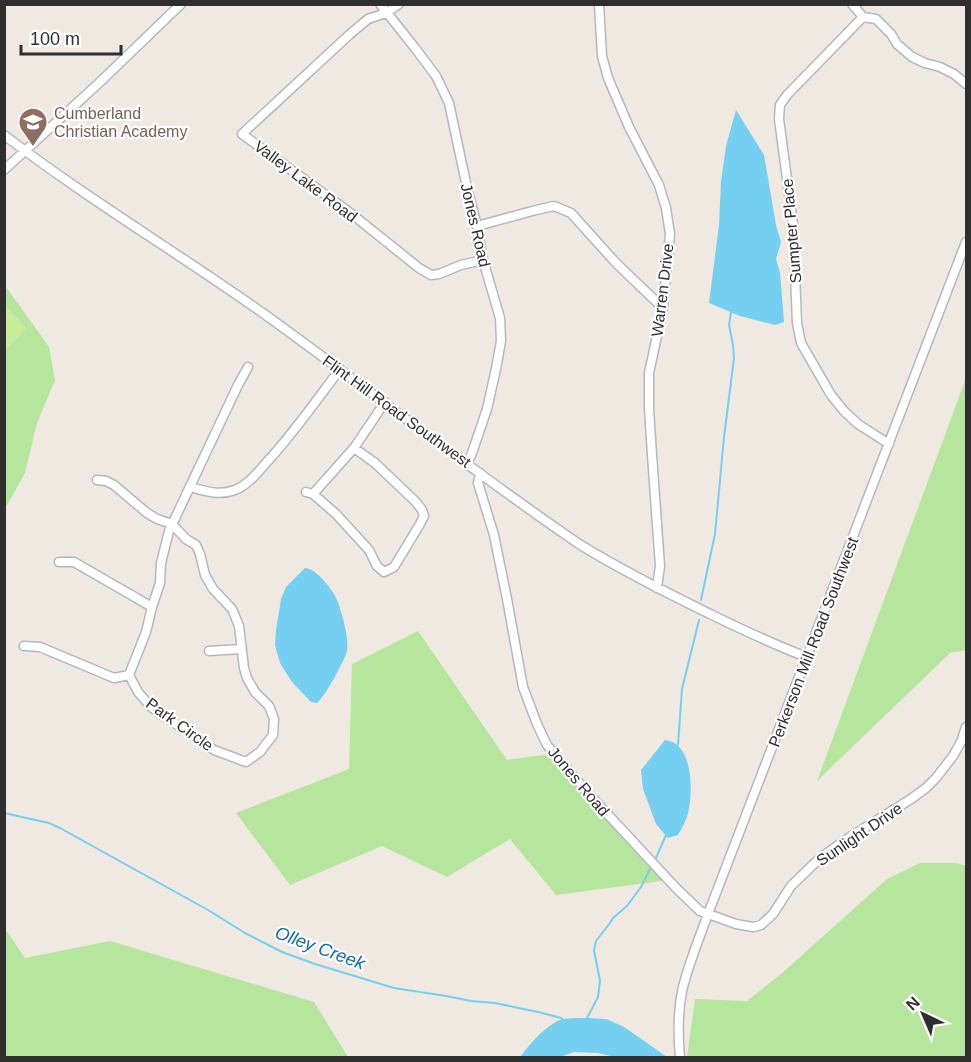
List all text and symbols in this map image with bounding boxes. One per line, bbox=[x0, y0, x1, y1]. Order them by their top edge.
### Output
scale bar bbox=[21, 18, 122, 56]
text: 100 m bbox=[30, 29, 80, 49]
place label: Cumberland Christian Academy bbox=[54, 105, 187, 140]
school or university icon: Cumberland Christian Academy bbox=[17, 106, 49, 148]
street label: Valley Lake Road bbox=[251, 137, 360, 226]
street label: Sumpter Place bbox=[778, 178, 805, 284]
street label: Jones Road bbox=[458, 182, 493, 269]
street label: Warren Drive bbox=[648, 242, 677, 338]
street label: Flint Hill Road Southwest bbox=[319, 352, 474, 471]
street label: Perkerson Mill Road Southwest bbox=[766, 534, 862, 749]
street label: Park Circle bbox=[143, 695, 216, 754]
street label: Jones Road bbox=[545, 743, 613, 819]
street label: Sunlight Drive bbox=[813, 799, 905, 869]
water label: Olley Creek bbox=[272, 923, 369, 974]
north arrow bbox=[893, 984, 953, 1044]
text: N bbox=[903, 993, 923, 1014]

